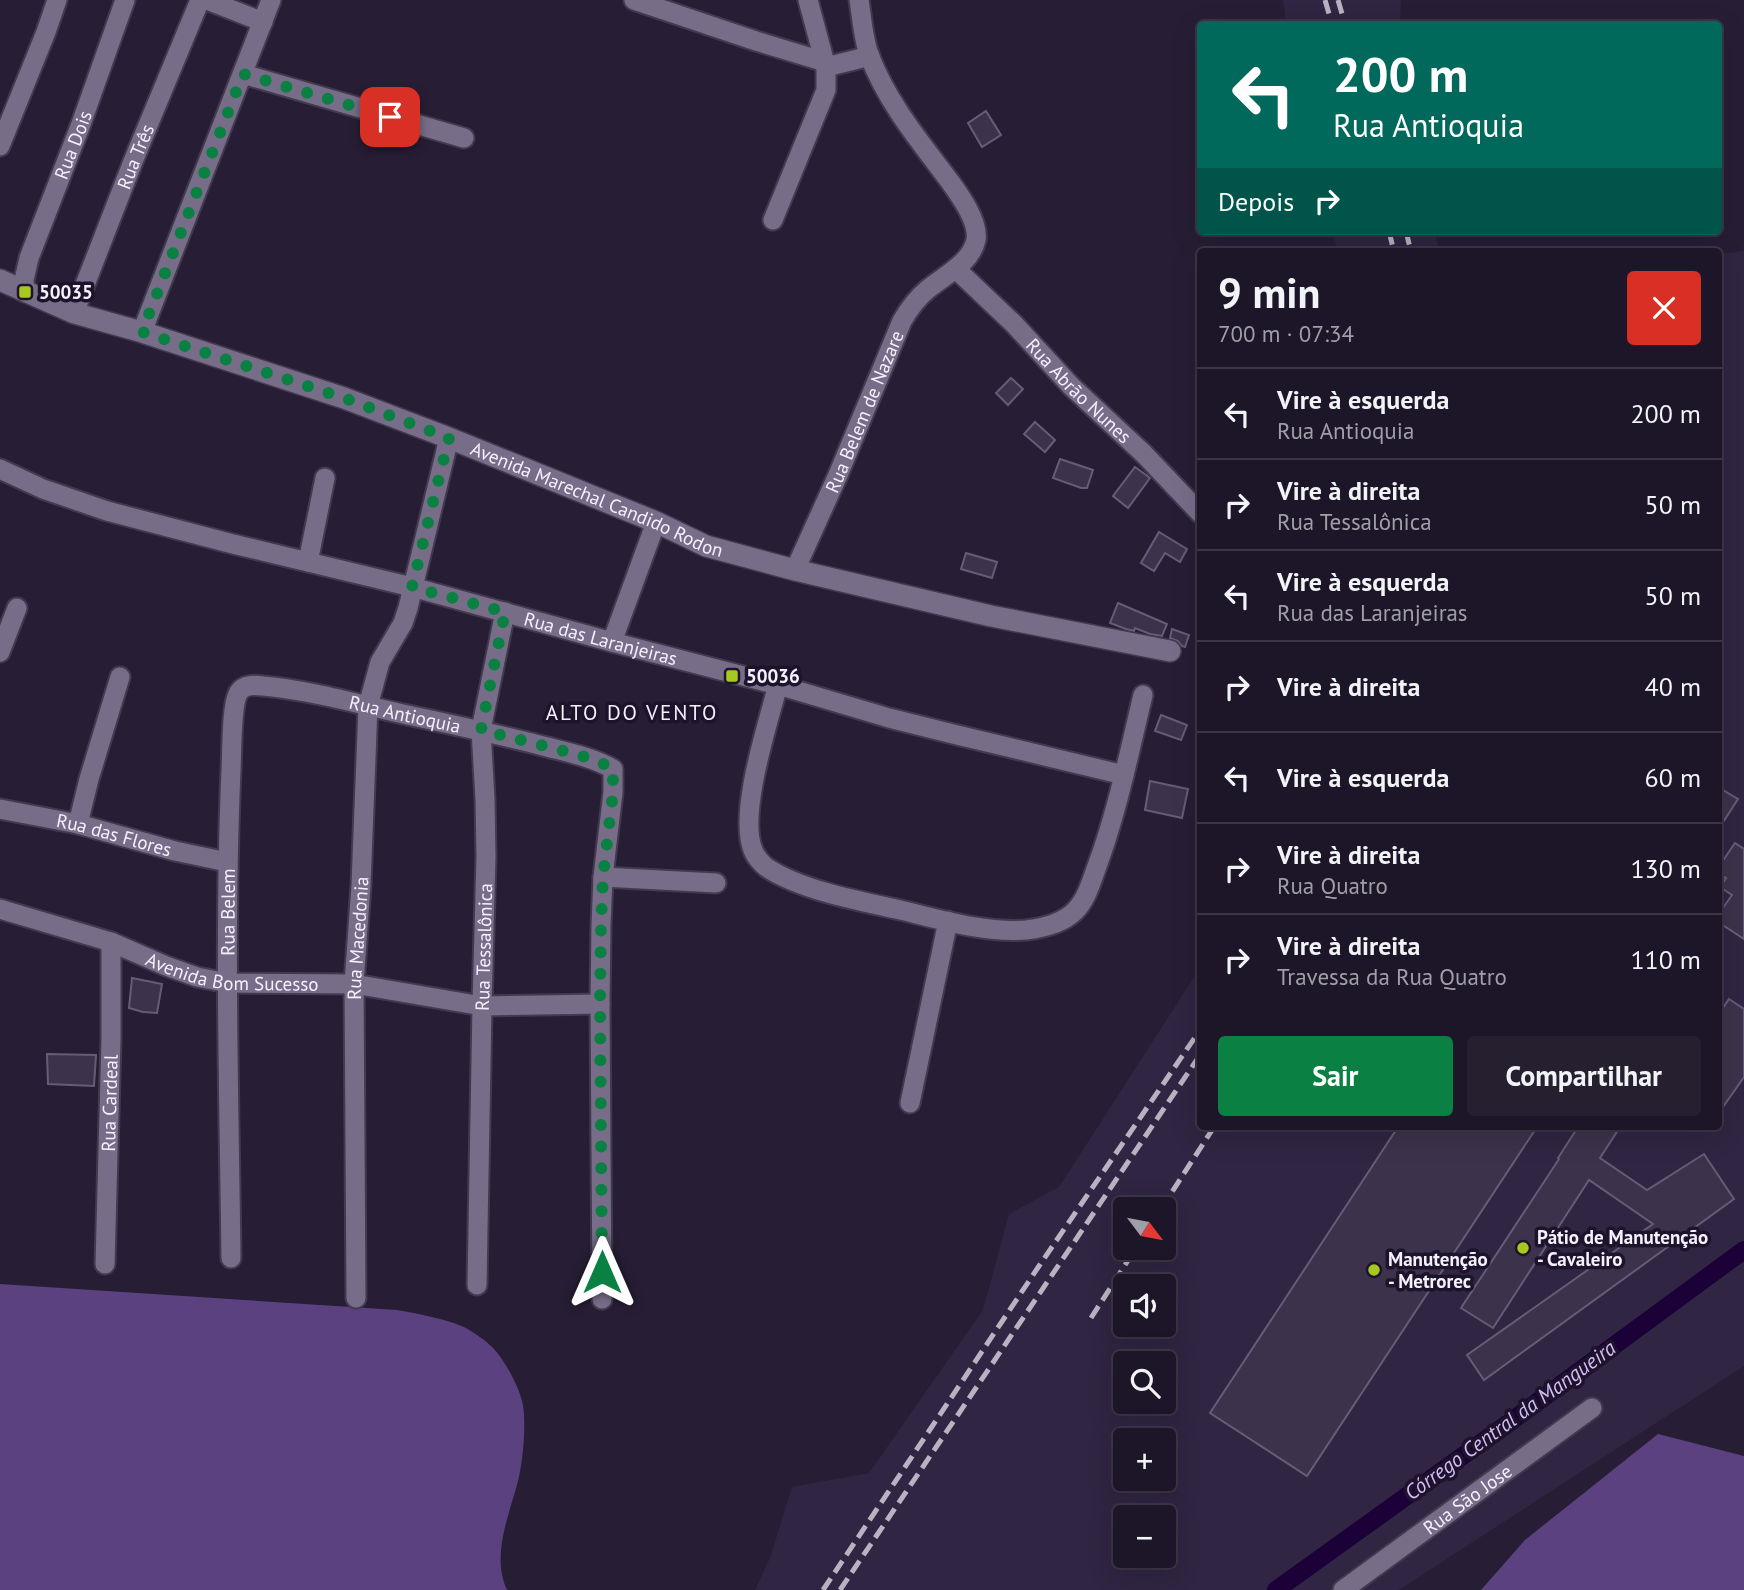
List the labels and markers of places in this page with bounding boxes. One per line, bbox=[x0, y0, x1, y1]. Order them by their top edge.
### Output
pin bbox=[360, 87, 420, 147]
place label: 50035 bbox=[39, 280, 93, 304]
marker: 50035 bbox=[17, 284, 33, 300]
place label: 50036 bbox=[746, 664, 800, 688]
marker: 50036 bbox=[724, 668, 740, 684]
place label: Pátio de Manutenção - Cavaleiro bbox=[1537, 1225, 1708, 1271]
marker: Pátio de Manutenção - Cavaleiro bbox=[1515, 1240, 1531, 1256]
place label: Manutenção - Metrorec bbox=[1388, 1247, 1488, 1293]
marker: Manutenção - Metrorec bbox=[1366, 1262, 1382, 1278]

